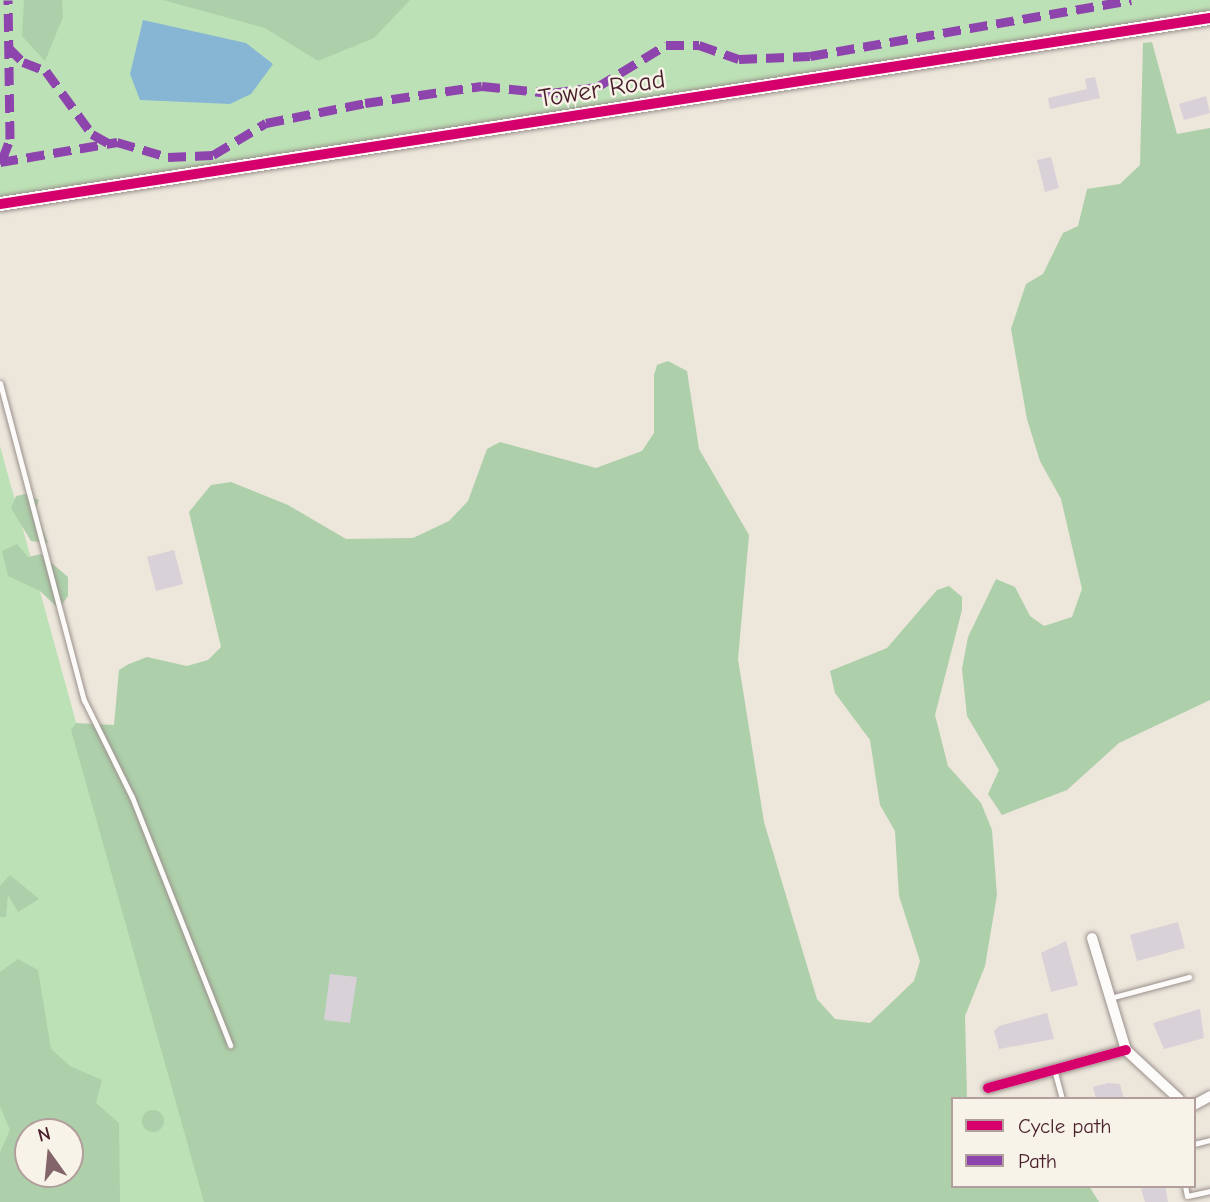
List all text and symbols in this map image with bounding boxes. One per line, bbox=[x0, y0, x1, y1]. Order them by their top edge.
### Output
street label: Tower Road bbox=[536, 65, 668, 115]
legend bbox=[951, 1097, 1196, 1188]
text: Cycle path bbox=[1018, 1114, 1111, 1138]
north arrow bbox=[14, 1118, 84, 1188]
text: N bbox=[35, 1122, 53, 1147]
text: Path bbox=[1018, 1149, 1057, 1173]

